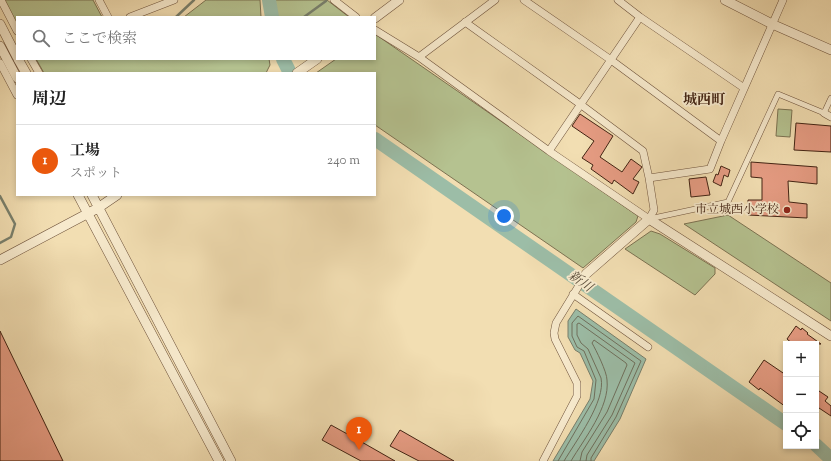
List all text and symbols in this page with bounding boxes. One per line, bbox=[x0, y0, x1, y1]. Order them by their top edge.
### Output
search box bbox=[16, 16, 376, 60]
icon: search bbox=[30, 27, 52, 49]
text: ここで検索 bbox=[62, 29, 137, 50]
text: 周辺 bbox=[32, 88, 66, 112]
district label: 城西町 bbox=[683, 91, 726, 111]
text: 工場 bbox=[70, 141, 100, 162]
text: 1 bbox=[43, 152, 47, 170]
text: 240 m bbox=[327, 152, 360, 170]
text: スポット bbox=[70, 165, 122, 183]
place label: 市立城西小学校 bbox=[695, 201, 779, 219]
marker: 市立城西小学校 bbox=[782, 205, 792, 215]
your location bbox=[494, 206, 514, 226]
water label: 新川 bbox=[564, 267, 597, 298]
map controls bbox=[783, 341, 819, 449]
button: + bbox=[783, 341, 819, 377]
button: − bbox=[783, 377, 819, 413]
button: locate bbox=[783, 413, 819, 449]
pin: 1 bbox=[346, 417, 372, 450]

